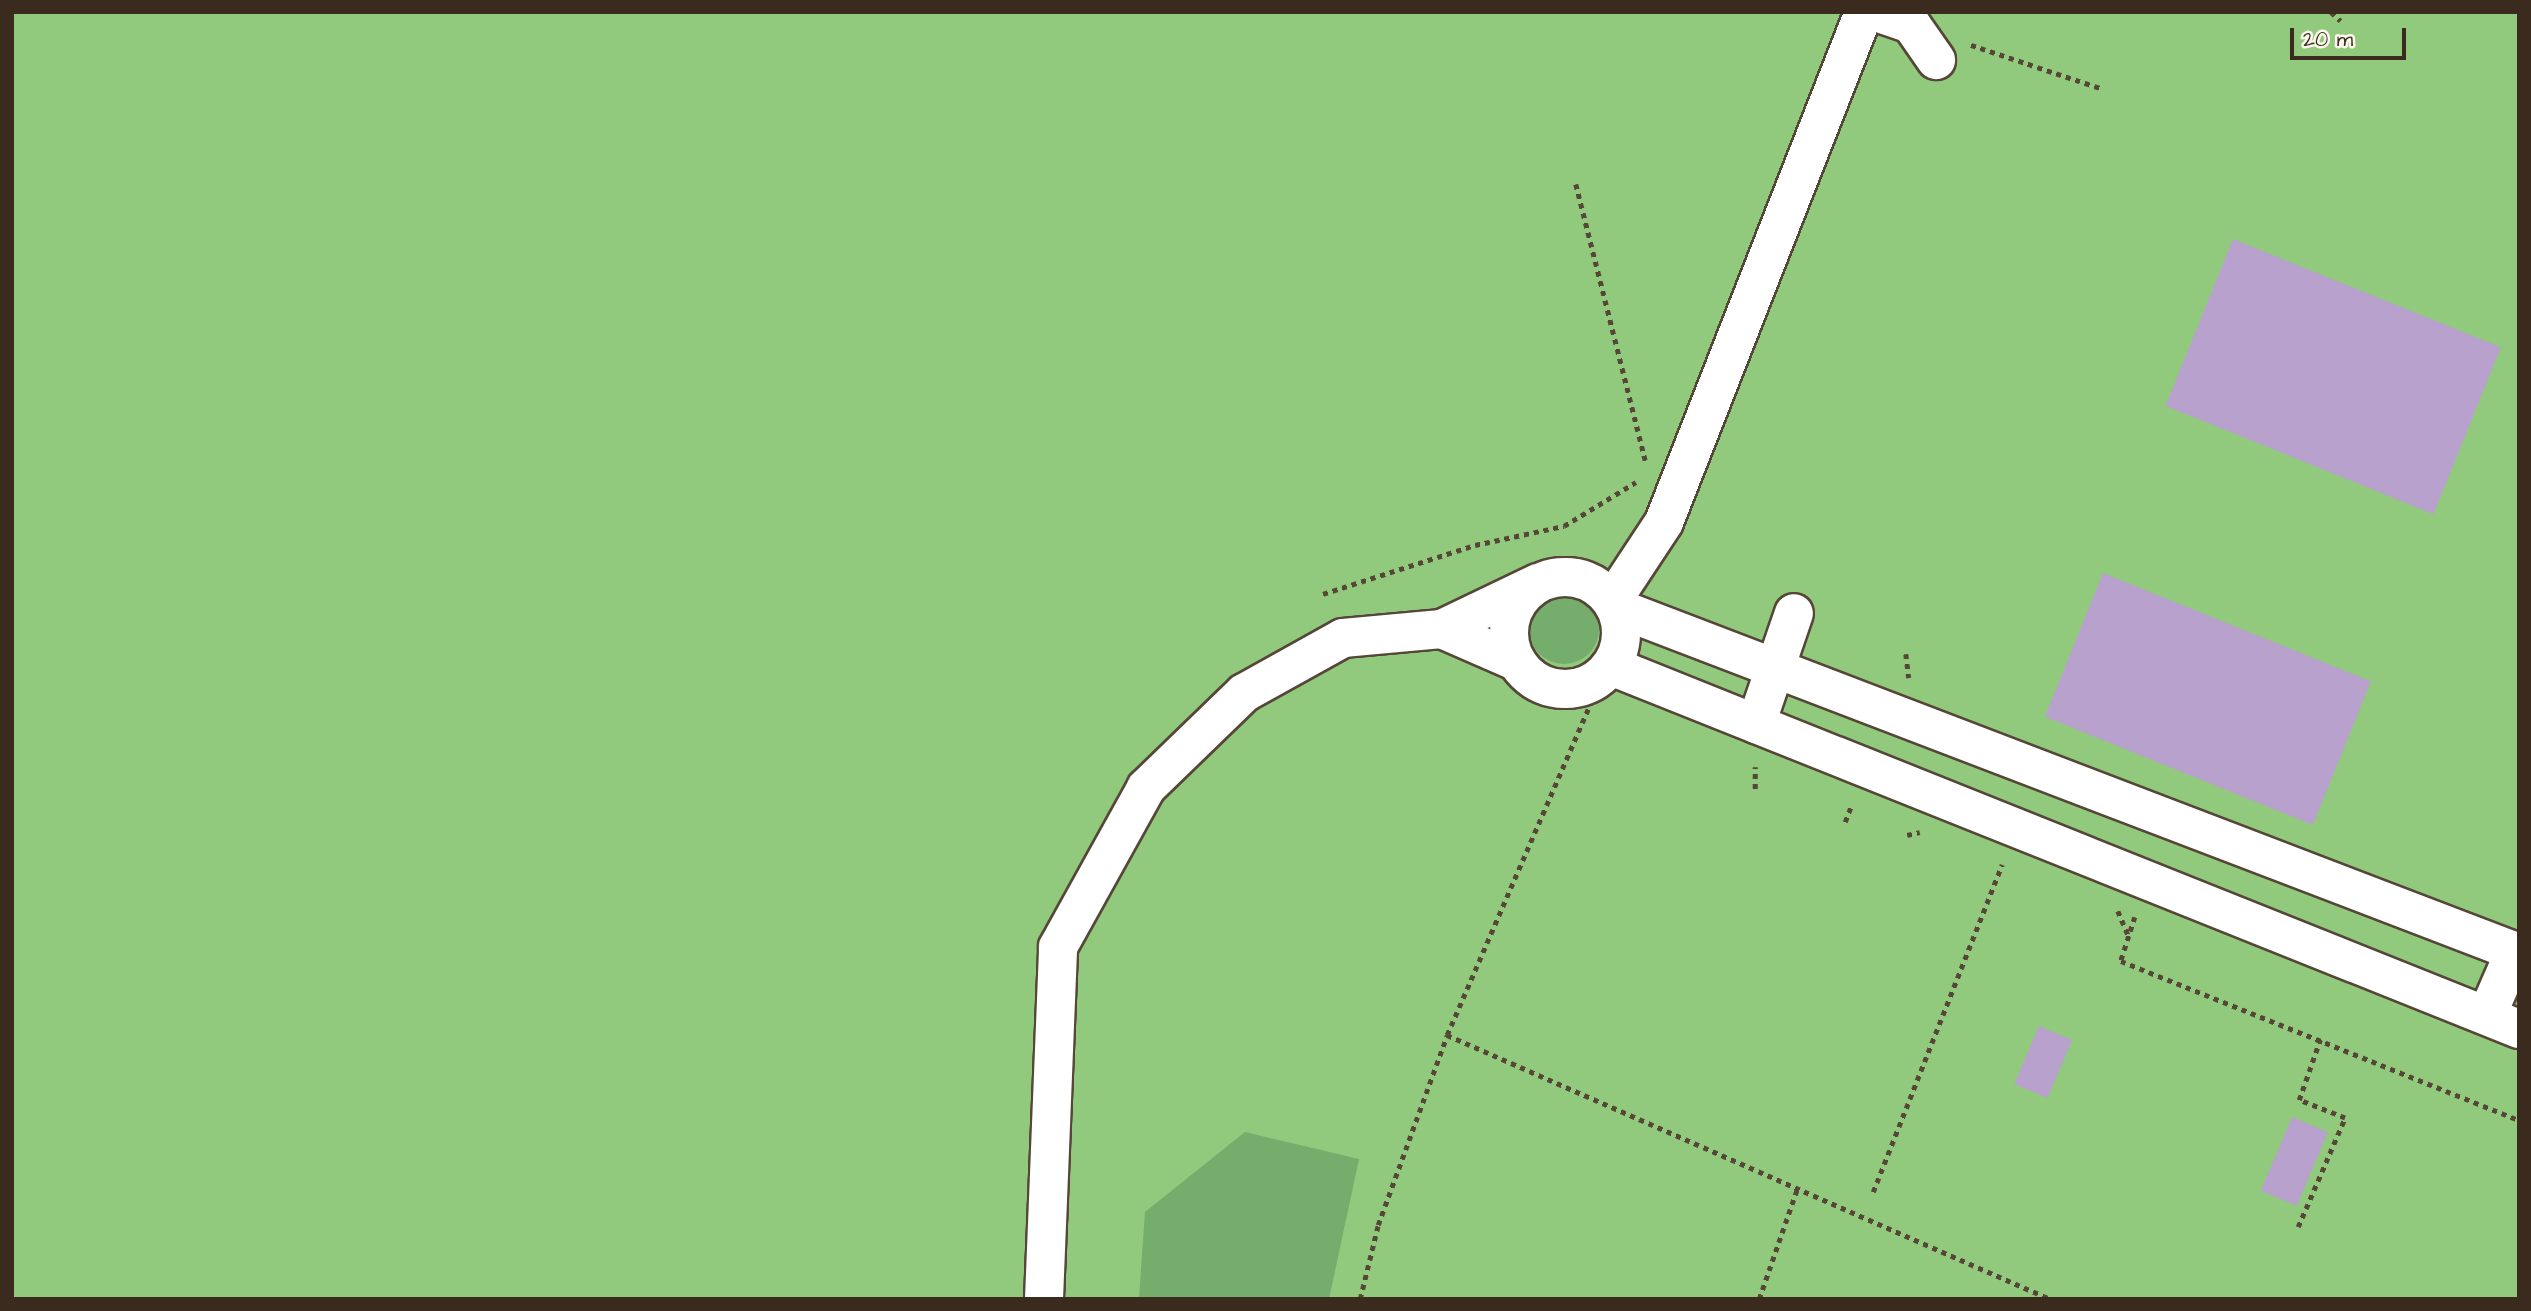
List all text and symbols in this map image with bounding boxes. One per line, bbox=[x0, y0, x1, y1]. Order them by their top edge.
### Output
scale bar bbox=[2293, 14, 2408, 58]
text: 20 m bbox=[2303, 25, 2353, 54]

